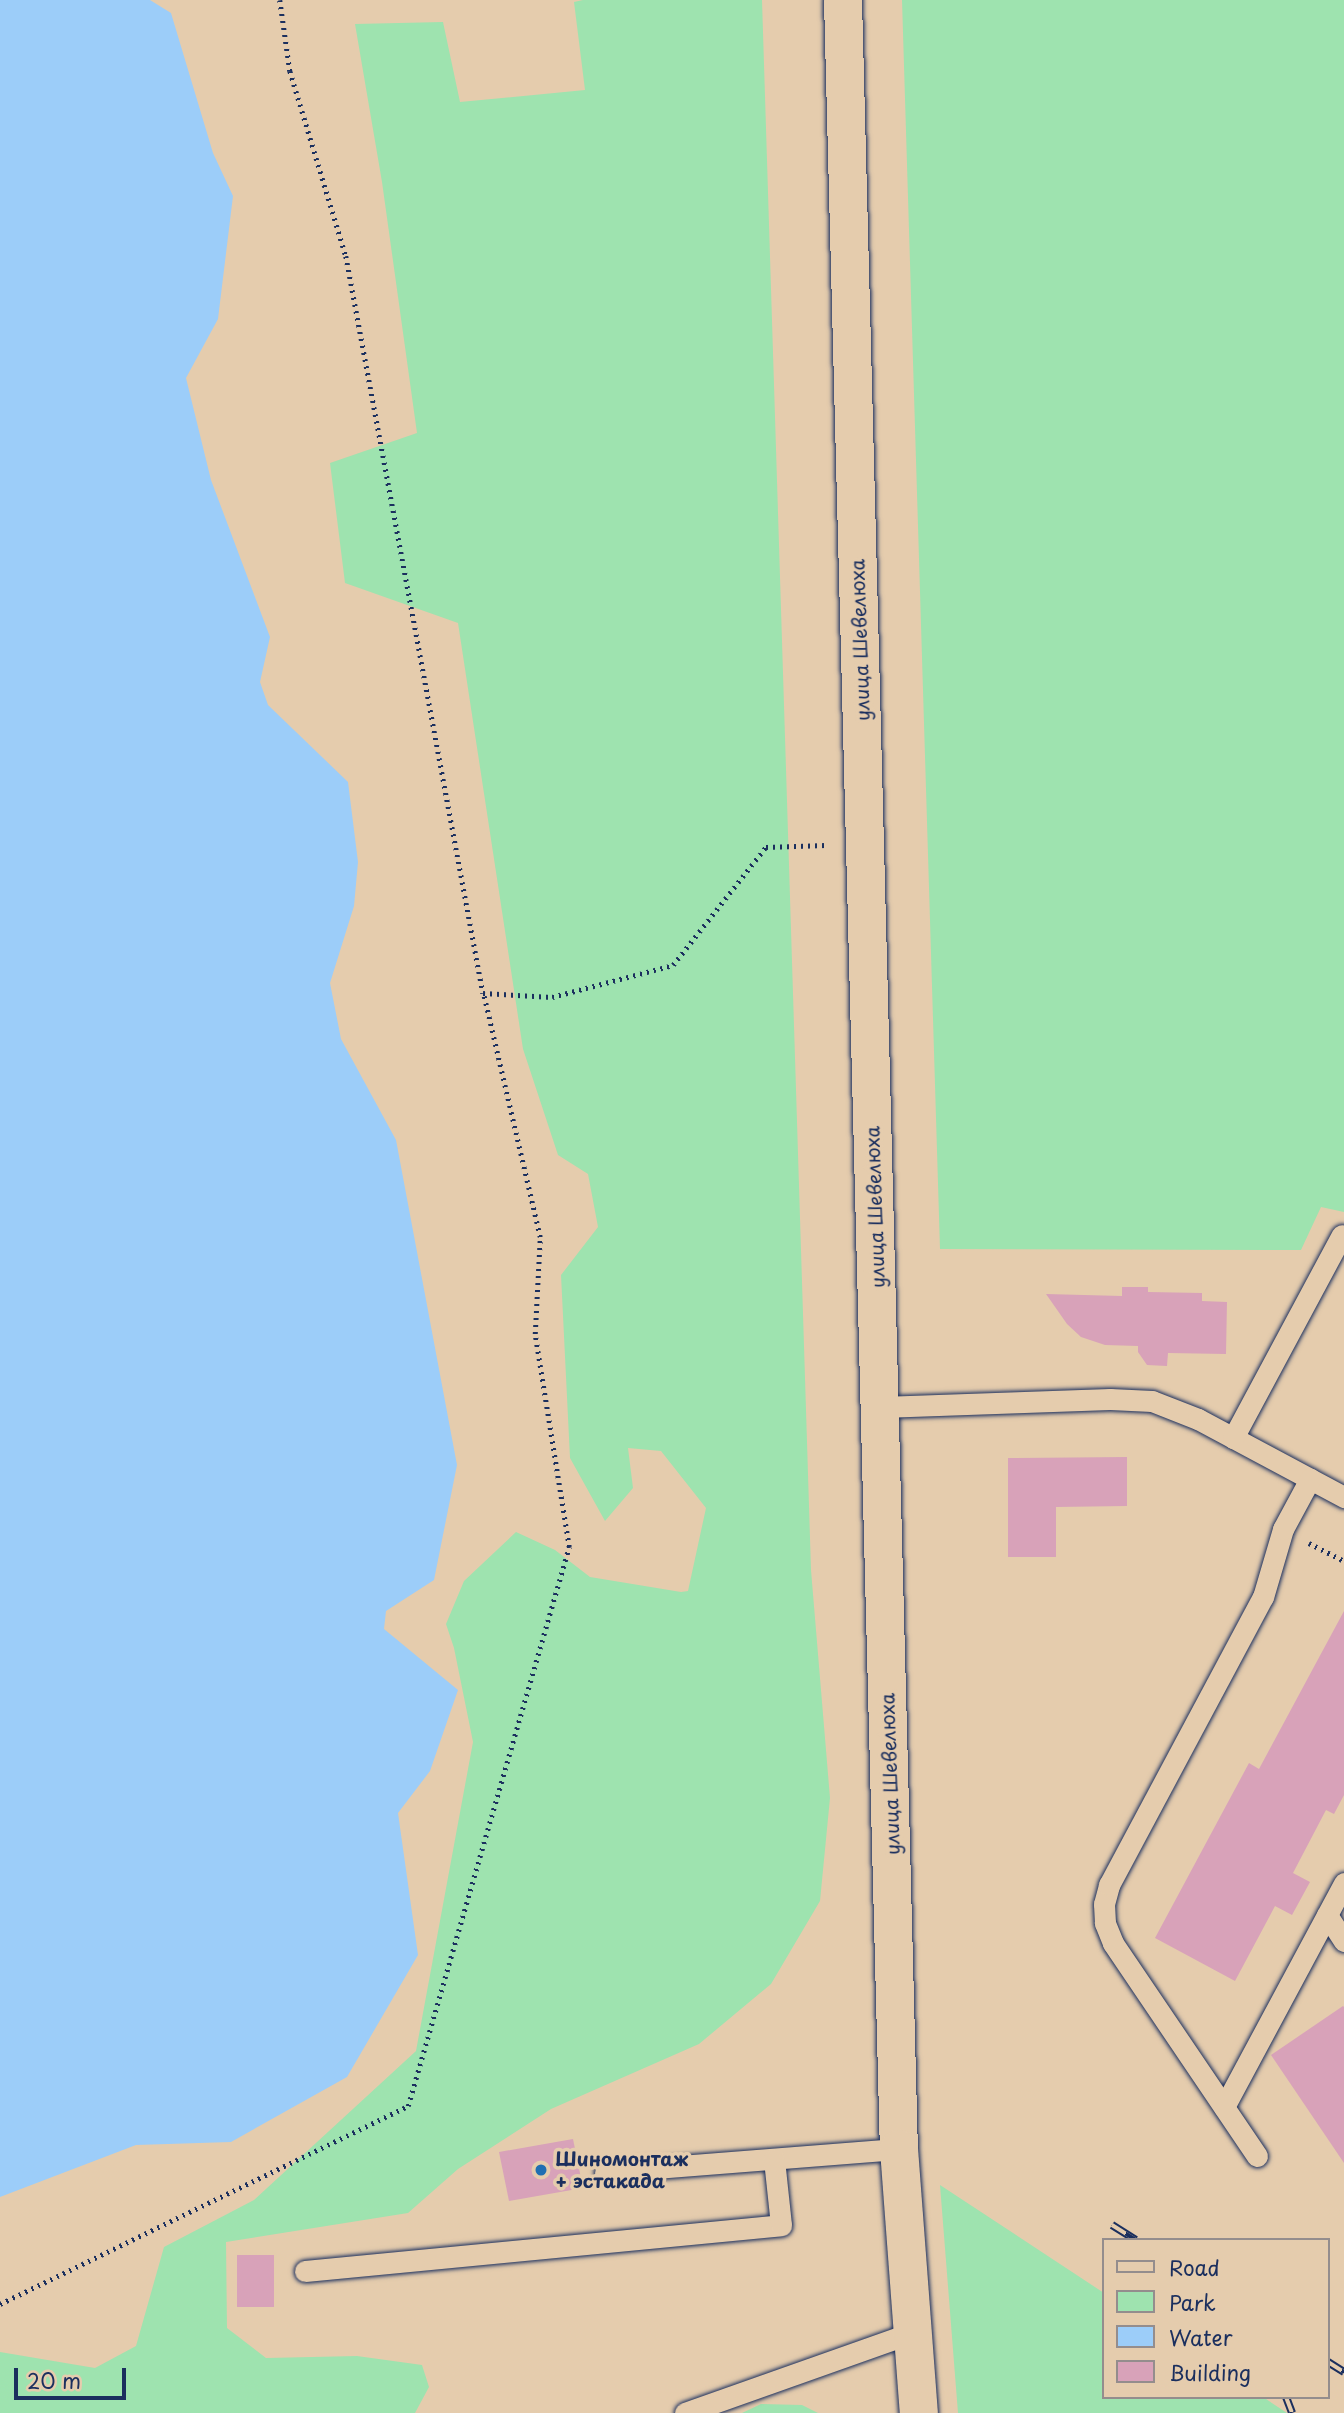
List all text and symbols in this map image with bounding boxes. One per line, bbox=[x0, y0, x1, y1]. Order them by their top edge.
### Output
street label: улица Шевелюха bbox=[846, 558, 874, 722]
street label: улица Шевелюха bbox=[861, 1125, 889, 1289]
street label: улица Шевелюха bbox=[876, 1692, 904, 1856]
place label: Шиномонтаж + эстакада bbox=[555, 2148, 688, 2192]
marker: Шиномонтаж + эстакада bbox=[533, 2162, 549, 2178]
legend bbox=[1102, 2238, 1330, 2399]
text: Road bbox=[1169, 2251, 1220, 2283]
text: Park bbox=[1169, 2286, 1216, 2318]
text: Water bbox=[1169, 2321, 1232, 2353]
scale bar bbox=[18, 2354, 130, 2398]
text: Building bbox=[1169, 2356, 1251, 2388]
text: 20 m bbox=[27, 2364, 81, 2396]

